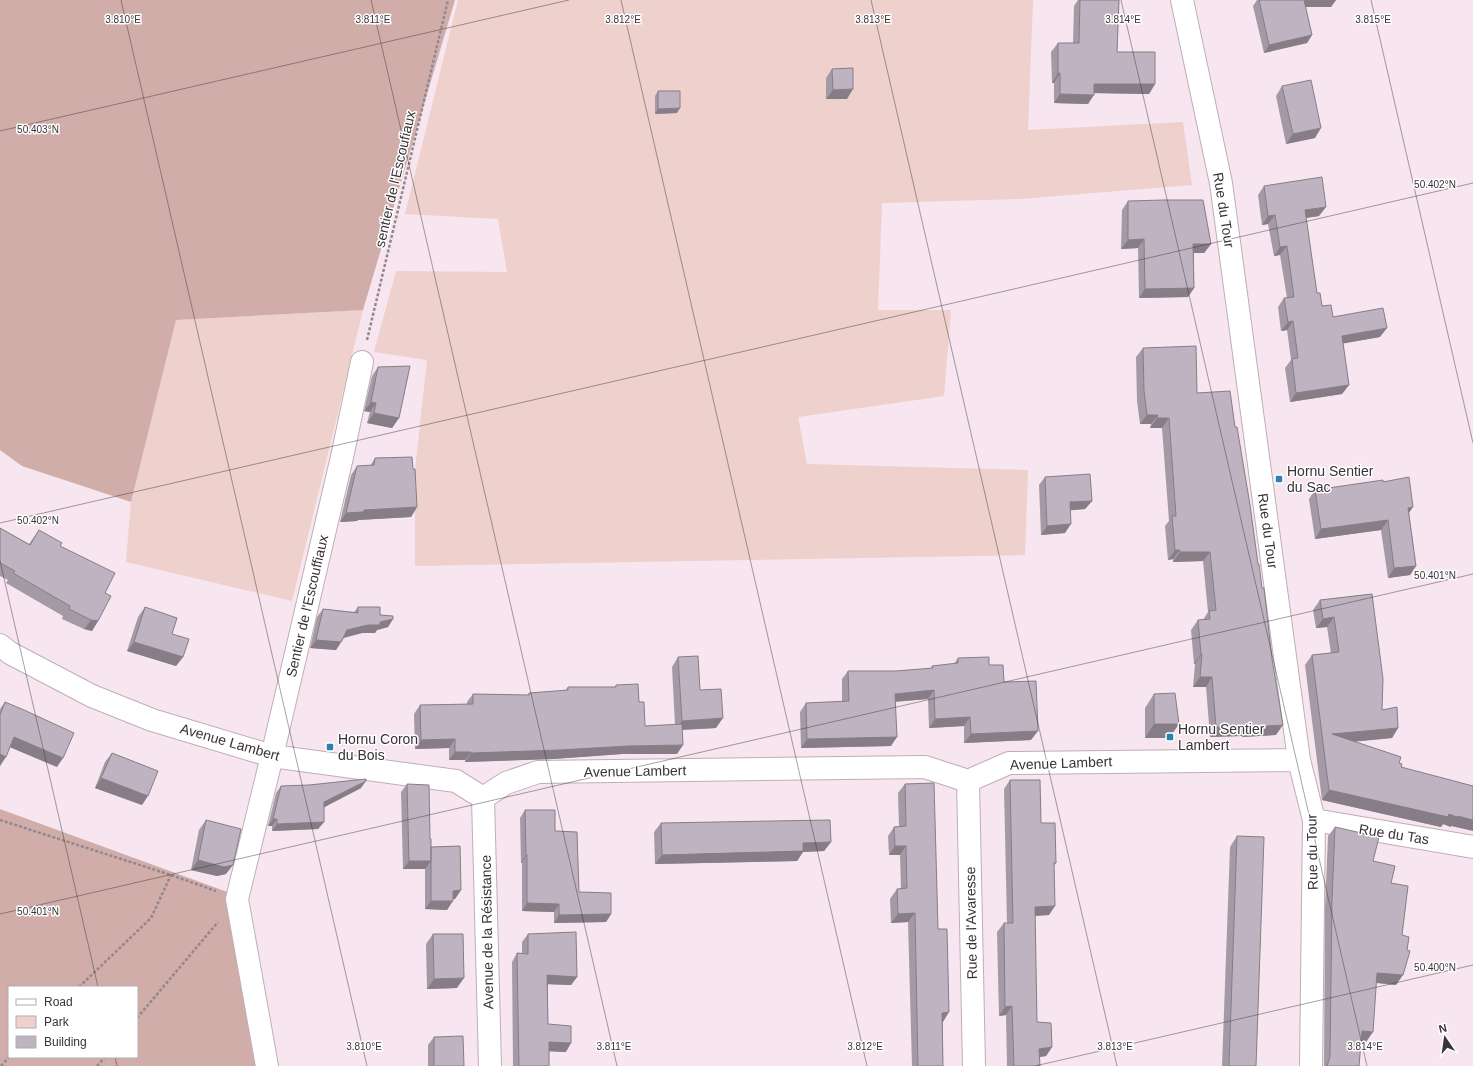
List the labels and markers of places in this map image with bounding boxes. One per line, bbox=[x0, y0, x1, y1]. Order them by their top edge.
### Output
place label: Hornu Sentier du Sac bbox=[1287, 463, 1374, 495]
marker: Hornu Sentier du Sac bbox=[1274, 474, 1284, 484]
place label: Hornu Sentier Lambert bbox=[1178, 721, 1265, 753]
place label: Hornu Coron du Bois bbox=[338, 731, 418, 763]
marker: Hornu Sentier Lambert bbox=[1165, 732, 1175, 742]
marker: Hornu Coron du Bois bbox=[325, 742, 335, 752]

